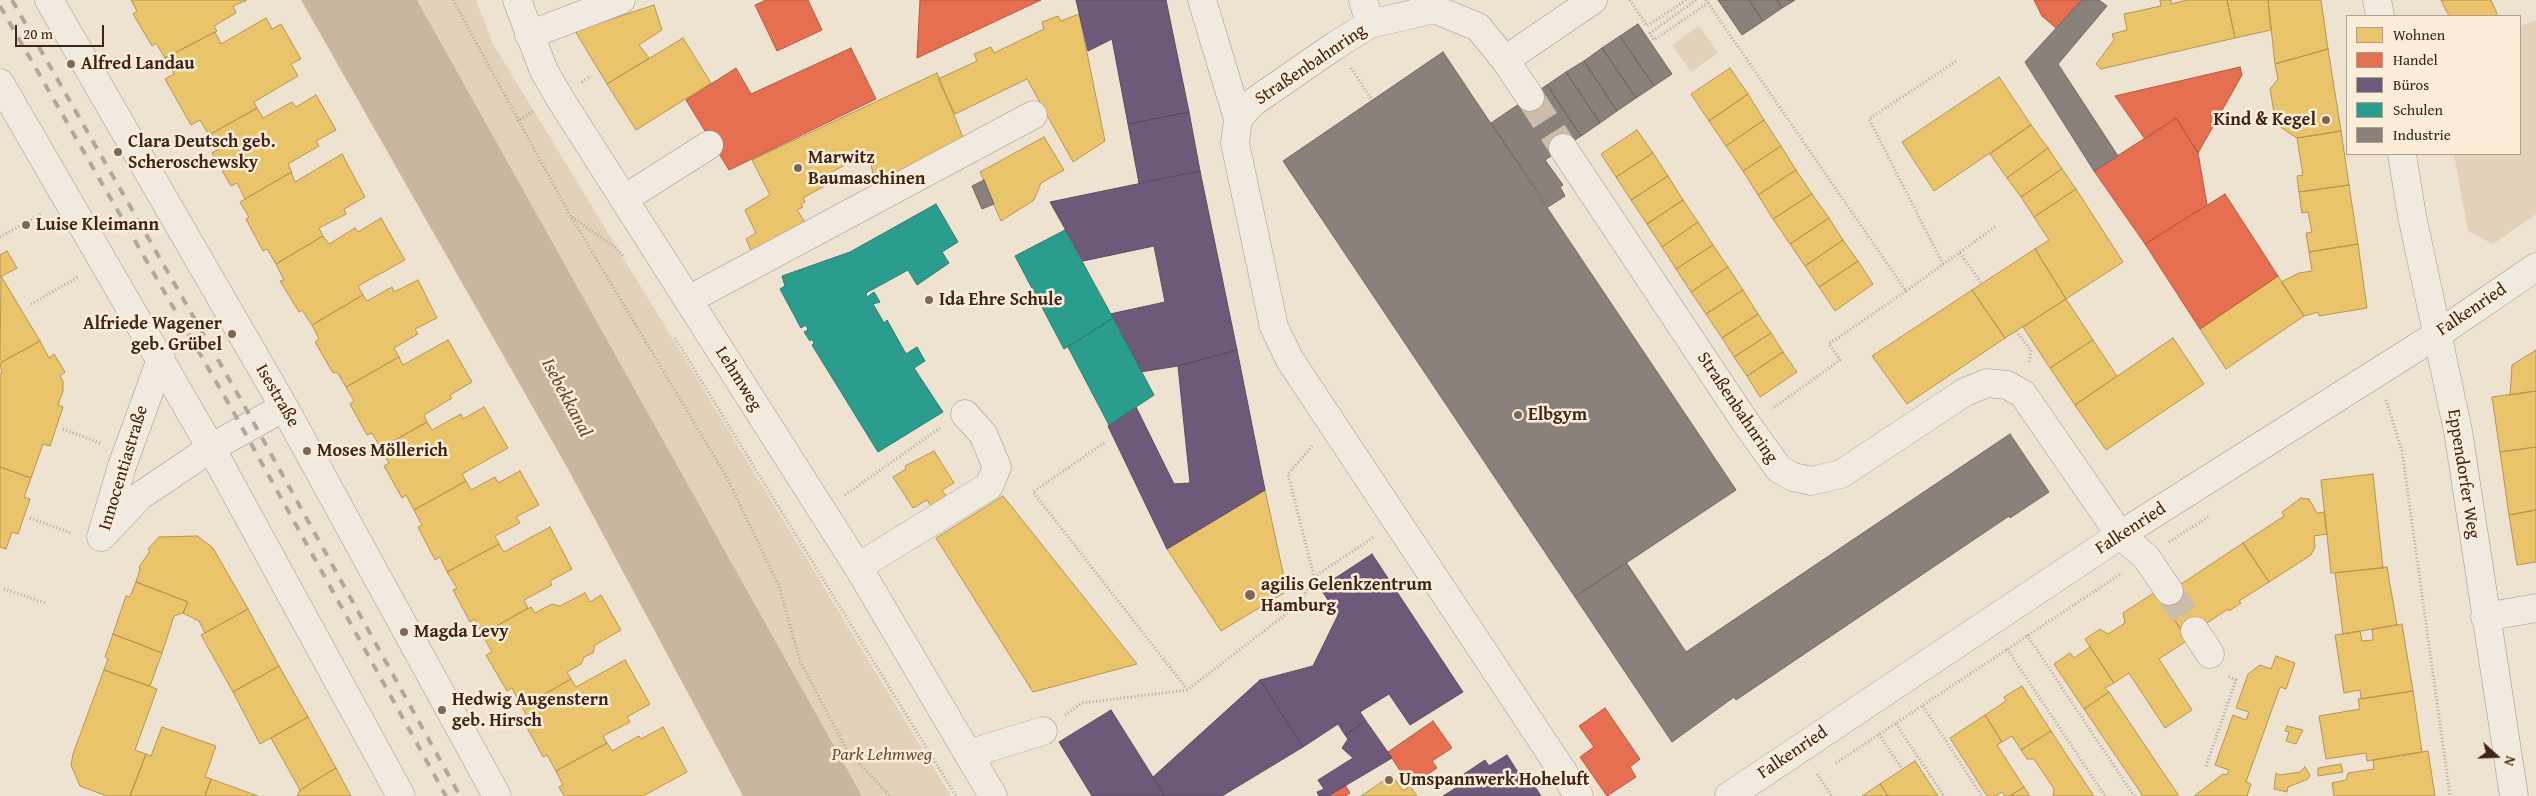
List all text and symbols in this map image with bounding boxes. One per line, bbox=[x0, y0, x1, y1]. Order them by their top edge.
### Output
scale bar bbox=[18, 15, 106, 47]
legend bbox=[2346, 15, 2521, 155]
street label: Straßenbahnring bbox=[1251, 20, 1371, 110]
text: 20 m bbox=[23, 23, 53, 44]
text: Wohnen bbox=[2393, 24, 2445, 45]
text: Handel bbox=[2393, 49, 2438, 70]
place label: Alfred Landau bbox=[81, 53, 195, 75]
marker: Alfred Landau bbox=[65, 58, 77, 70]
text: Büros bbox=[2393, 74, 2429, 95]
text: Schulen bbox=[2393, 99, 2443, 120]
place label: Kind & Kegel bbox=[2213, 109, 2316, 131]
marker: Kind & Kegel bbox=[2320, 114, 2332, 126]
text: Industrie bbox=[2393, 124, 2451, 145]
place label: Clara Deutsch geb. Scheroschewsky bbox=[128, 131, 276, 173]
marker: Clara Deutsch geb. Scheroschewsky bbox=[112, 146, 124, 158]
place label: Marwitz Baumaschinen bbox=[808, 147, 925, 190]
marker: Marwitz Baumaschinen bbox=[792, 162, 804, 174]
place label: Luise Kleimann bbox=[36, 214, 159, 236]
marker: Luise Kleimann bbox=[20, 219, 32, 231]
street label: Falkenried bbox=[2433, 279, 2511, 341]
place label: Ida Ehre Schule bbox=[939, 289, 1063, 311]
marker: Ida Ehre Schule bbox=[923, 294, 935, 306]
place label: Alfriede Wagener geb. Grübel bbox=[83, 313, 222, 356]
marker: Alfriede Wagener geb. Grübel bbox=[226, 328, 238, 340]
street label: Lehmweg bbox=[710, 343, 766, 415]
street label: Straßenbahnring bbox=[1692, 348, 1782, 468]
water label: Isebekkanal bbox=[536, 355, 596, 441]
street label: Isestraße bbox=[250, 361, 304, 431]
street label: Innocentiastraße bbox=[95, 403, 153, 533]
place label: Elbgym bbox=[1528, 404, 1587, 426]
street label: Eppendorfer Weg bbox=[2442, 408, 2484, 540]
marker: Elbgym bbox=[1512, 409, 1524, 421]
place label: Moses Möllerich bbox=[317, 440, 448, 462]
marker: Moses Möllerich bbox=[301, 445, 313, 457]
street label: Falkenried bbox=[2092, 498, 2170, 560]
place label: agilis Gelenkzentrum Hamburg bbox=[1261, 574, 1432, 616]
marker: agilis Gelenkzentrum Hamburg bbox=[1243, 588, 1257, 602]
place label: Magda Levy bbox=[414, 621, 508, 643]
marker: Magda Levy bbox=[398, 626, 410, 638]
place label: Hedwig Augenstern geb. Hirsch bbox=[452, 689, 609, 732]
marker: Hedwig Augenstern geb. Hirsch bbox=[436, 704, 448, 716]
street label: Falkenried bbox=[1754, 722, 1832, 784]
north arrow bbox=[2471, 731, 2521, 781]
park label: Park Lehmweg bbox=[832, 744, 932, 766]
text: N bbox=[2499, 753, 2521, 769]
place label: Umspannwerk Hoheluft bbox=[1399, 769, 1589, 791]
marker: Umspannwerk Hoheluft bbox=[1383, 774, 1395, 786]

